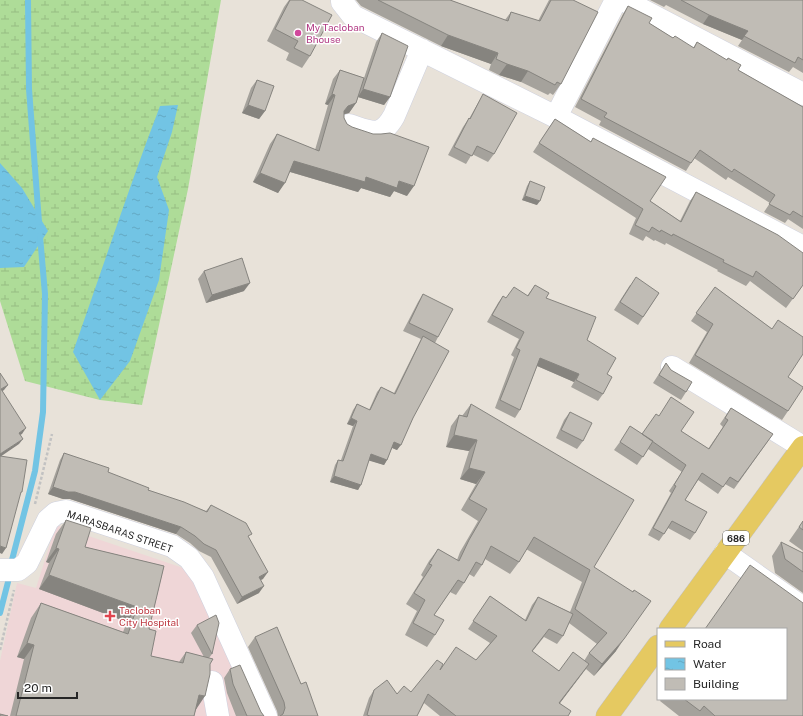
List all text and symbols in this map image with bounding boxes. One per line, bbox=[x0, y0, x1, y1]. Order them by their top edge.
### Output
place label: My Tacloban Bhouse bbox=[306, 21, 365, 45]
marker: My Tacloban Bhouse bbox=[293, 28, 303, 38]
street label: MARASBARAS STREET bbox=[66, 507, 174, 555]
road number: 686 bbox=[723, 531, 749, 545]
place label: Tacloban City Hospital bbox=[119, 604, 179, 628]
marker: Tacloban City Hospital bbox=[104, 610, 116, 622]
legend bbox=[657, 628, 787, 700]
text: Road bbox=[693, 637, 721, 651]
text: Water bbox=[693, 657, 727, 671]
scale bar bbox=[18, 674, 77, 700]
text: Building bbox=[693, 677, 739, 691]
text: 20 m bbox=[24, 681, 52, 695]

